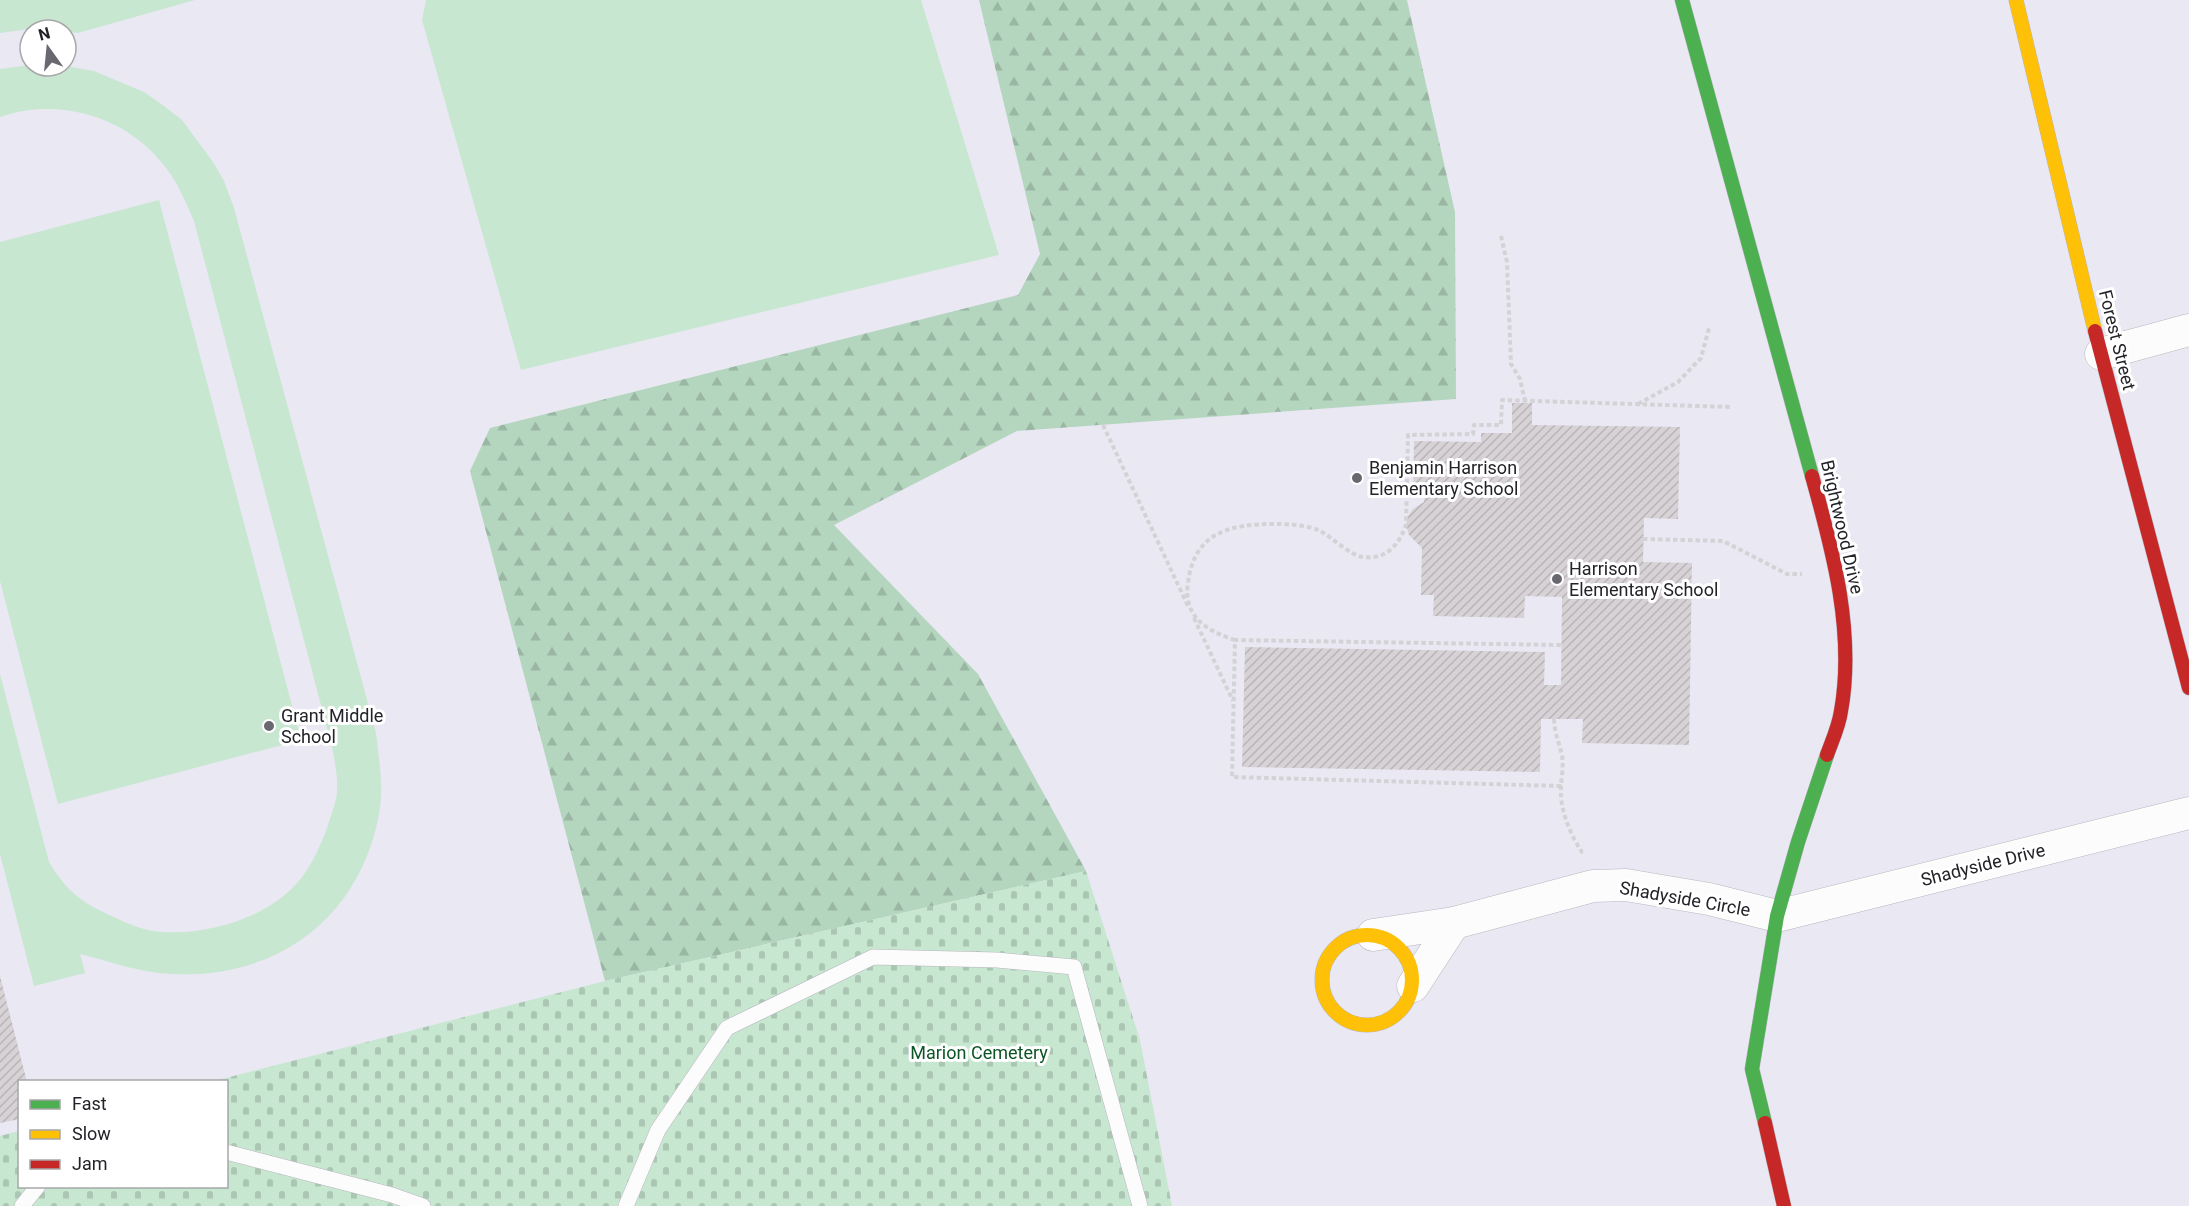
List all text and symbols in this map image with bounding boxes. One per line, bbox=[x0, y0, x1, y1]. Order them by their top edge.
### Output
north arrow bbox=[18, 18, 78, 78]
text: N bbox=[36, 23, 52, 45]
street label: Forest Street bbox=[2095, 288, 2140, 392]
place label: Benjamin Harrison Elementary School bbox=[1369, 457, 1518, 499]
street label: Brightwood Drive bbox=[1817, 458, 1868, 596]
marker: Benjamin Harrison Elementary School bbox=[1350, 471, 1364, 485]
place label: Harrison Elementary School bbox=[1569, 558, 1718, 600]
marker: Harrison Elementary School bbox=[1550, 572, 1564, 586]
place label: Grant Middle School bbox=[281, 705, 383, 747]
marker: Grant Middle School bbox=[262, 719, 276, 733]
street label: Shadyside Drive bbox=[1919, 839, 2047, 890]
street label: Shadyside Circle bbox=[1618, 877, 1752, 920]
park label: Marion Cemetery bbox=[910, 1042, 1048, 1063]
legend bbox=[18, 1080, 228, 1188]
text: Fast bbox=[72, 1093, 107, 1114]
text: Slow bbox=[72, 1123, 111, 1144]
text: Jam bbox=[72, 1153, 108, 1174]

